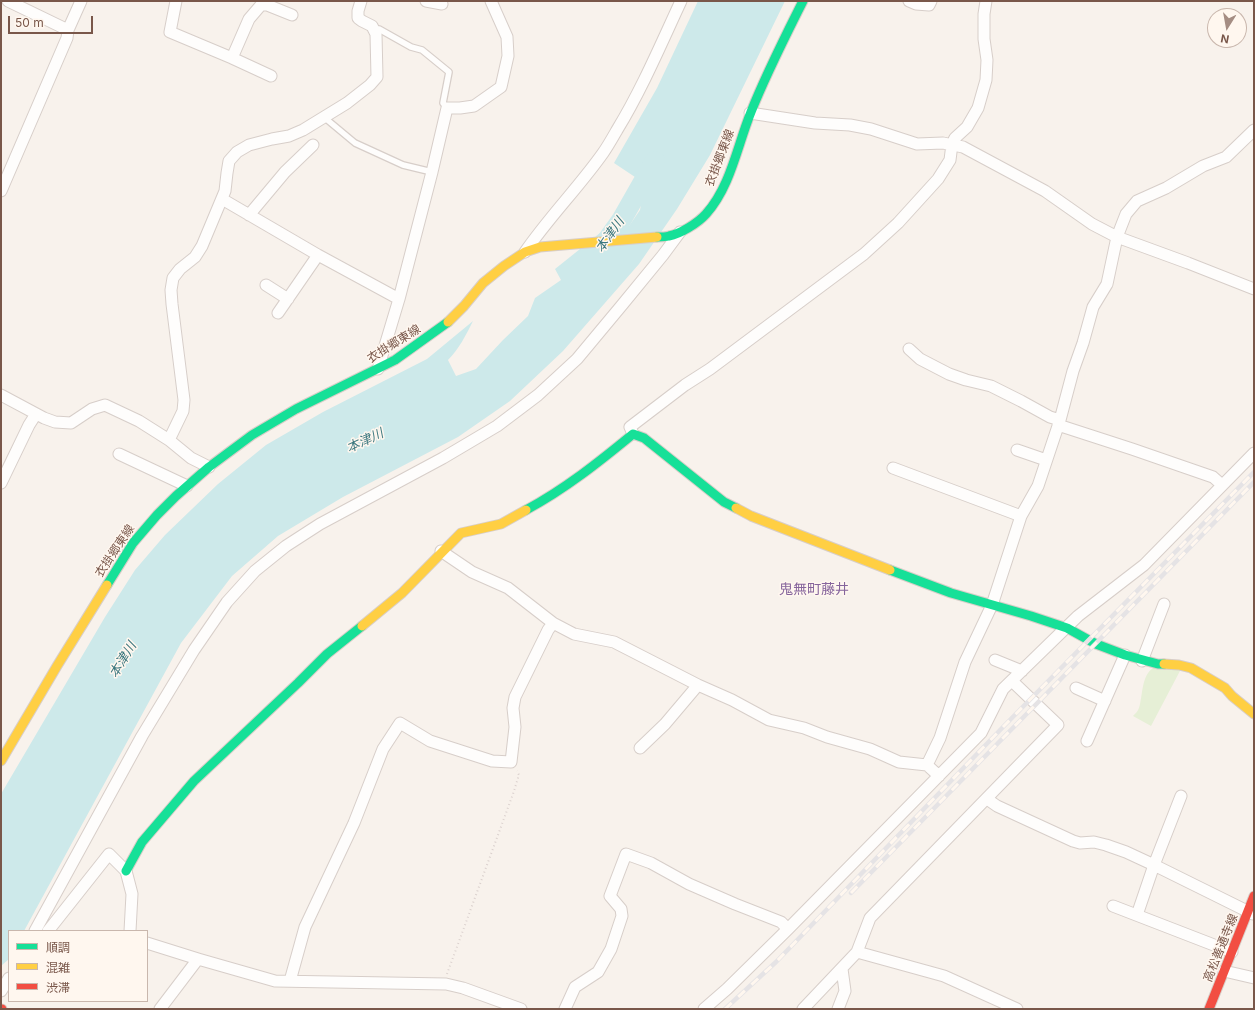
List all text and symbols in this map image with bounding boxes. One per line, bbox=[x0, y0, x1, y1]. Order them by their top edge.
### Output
scale bar bbox=[10, 8, 95, 34]
north arrow bbox=[1207, 8, 1247, 48]
text: 50 m bbox=[15, 15, 44, 30]
text: N bbox=[1219, 31, 1230, 46]
street label: 衣掛郷東線 bbox=[703, 127, 737, 189]
water label: 本津川 bbox=[592, 215, 628, 255]
street label: 衣掛郷東線 bbox=[365, 322, 423, 366]
water label: 本津川 bbox=[344, 426, 386, 456]
street label: 衣掛郷東線 bbox=[92, 522, 138, 580]
district label: 鬼無町藤井 bbox=[779, 582, 849, 598]
water label: 本津川 bbox=[106, 639, 140, 681]
street label: 高松善通寺線 bbox=[1201, 912, 1241, 984]
legend bbox=[8, 930, 148, 1002]
text: 順調 bbox=[46, 940, 70, 955]
text: 混雑 bbox=[46, 960, 70, 975]
text: 渋滞 bbox=[46, 980, 70, 995]

